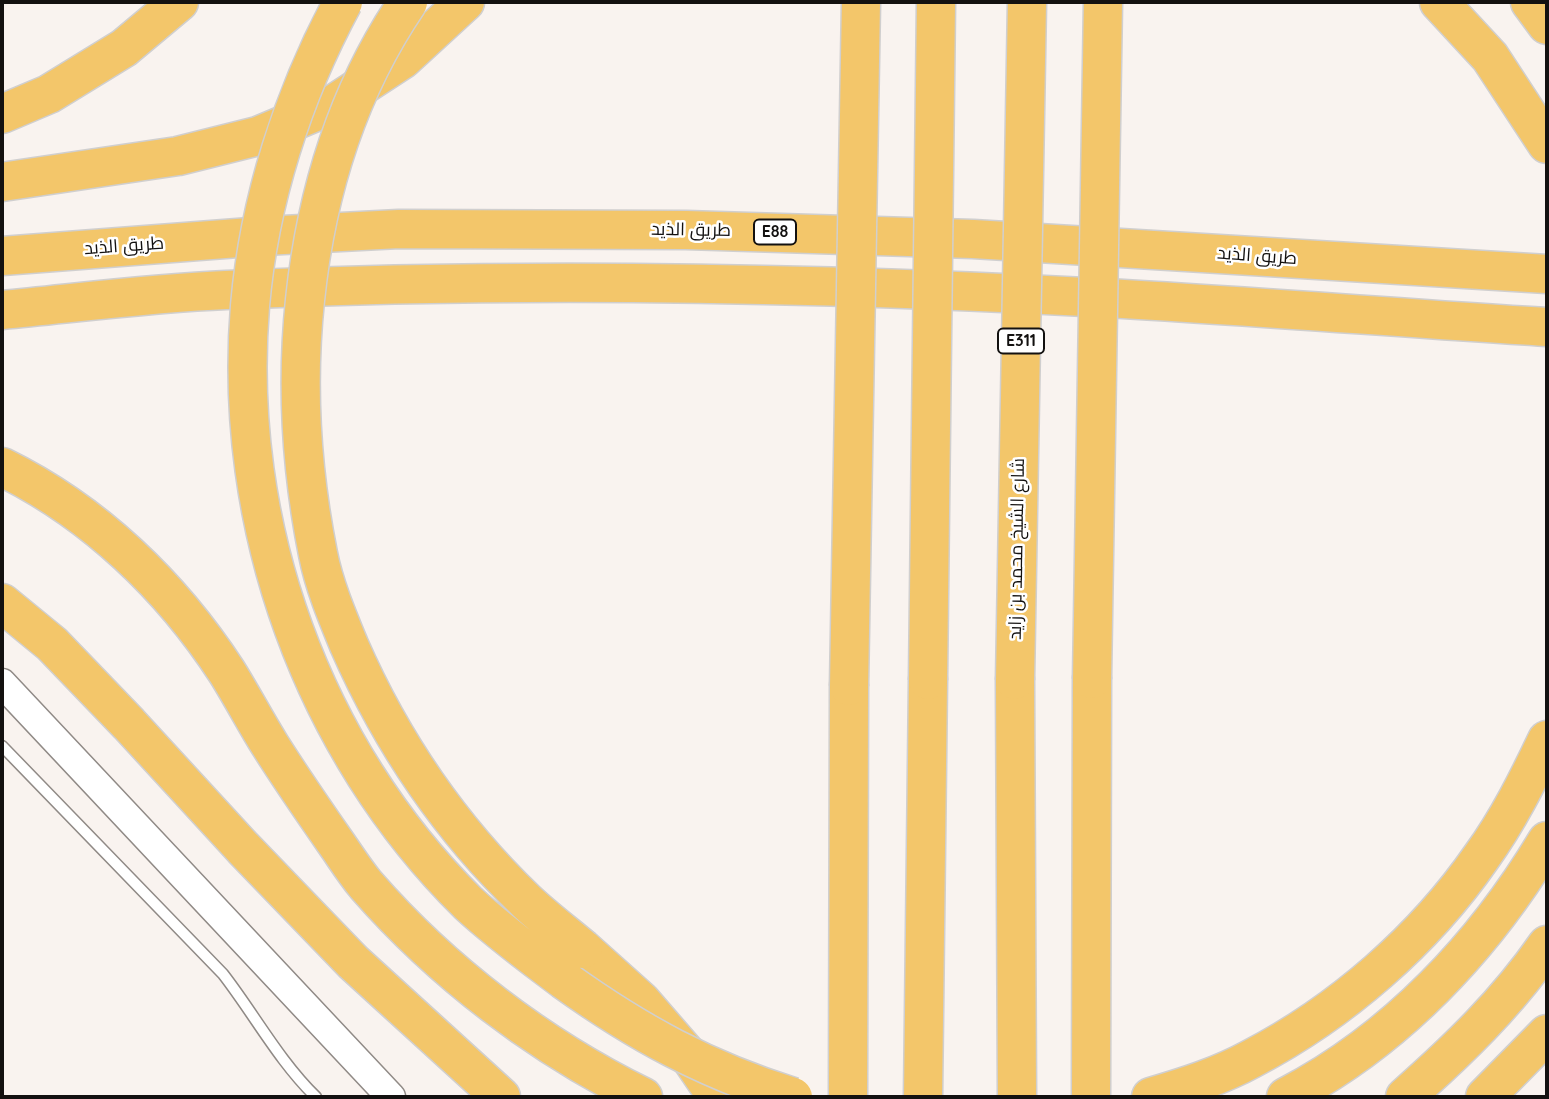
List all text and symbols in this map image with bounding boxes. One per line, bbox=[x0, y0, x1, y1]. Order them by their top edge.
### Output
street label: طريق الذيد bbox=[651, 219, 731, 241]
road number: E88 bbox=[754, 220, 796, 244]
street label: طريق الذيد bbox=[83, 232, 165, 260]
street label: طريق الذيد bbox=[1216, 242, 1298, 270]
road number: E311 bbox=[998, 328, 1044, 354]
street label: شارع الشيخ محمد بن زايد bbox=[1005, 458, 1029, 640]

